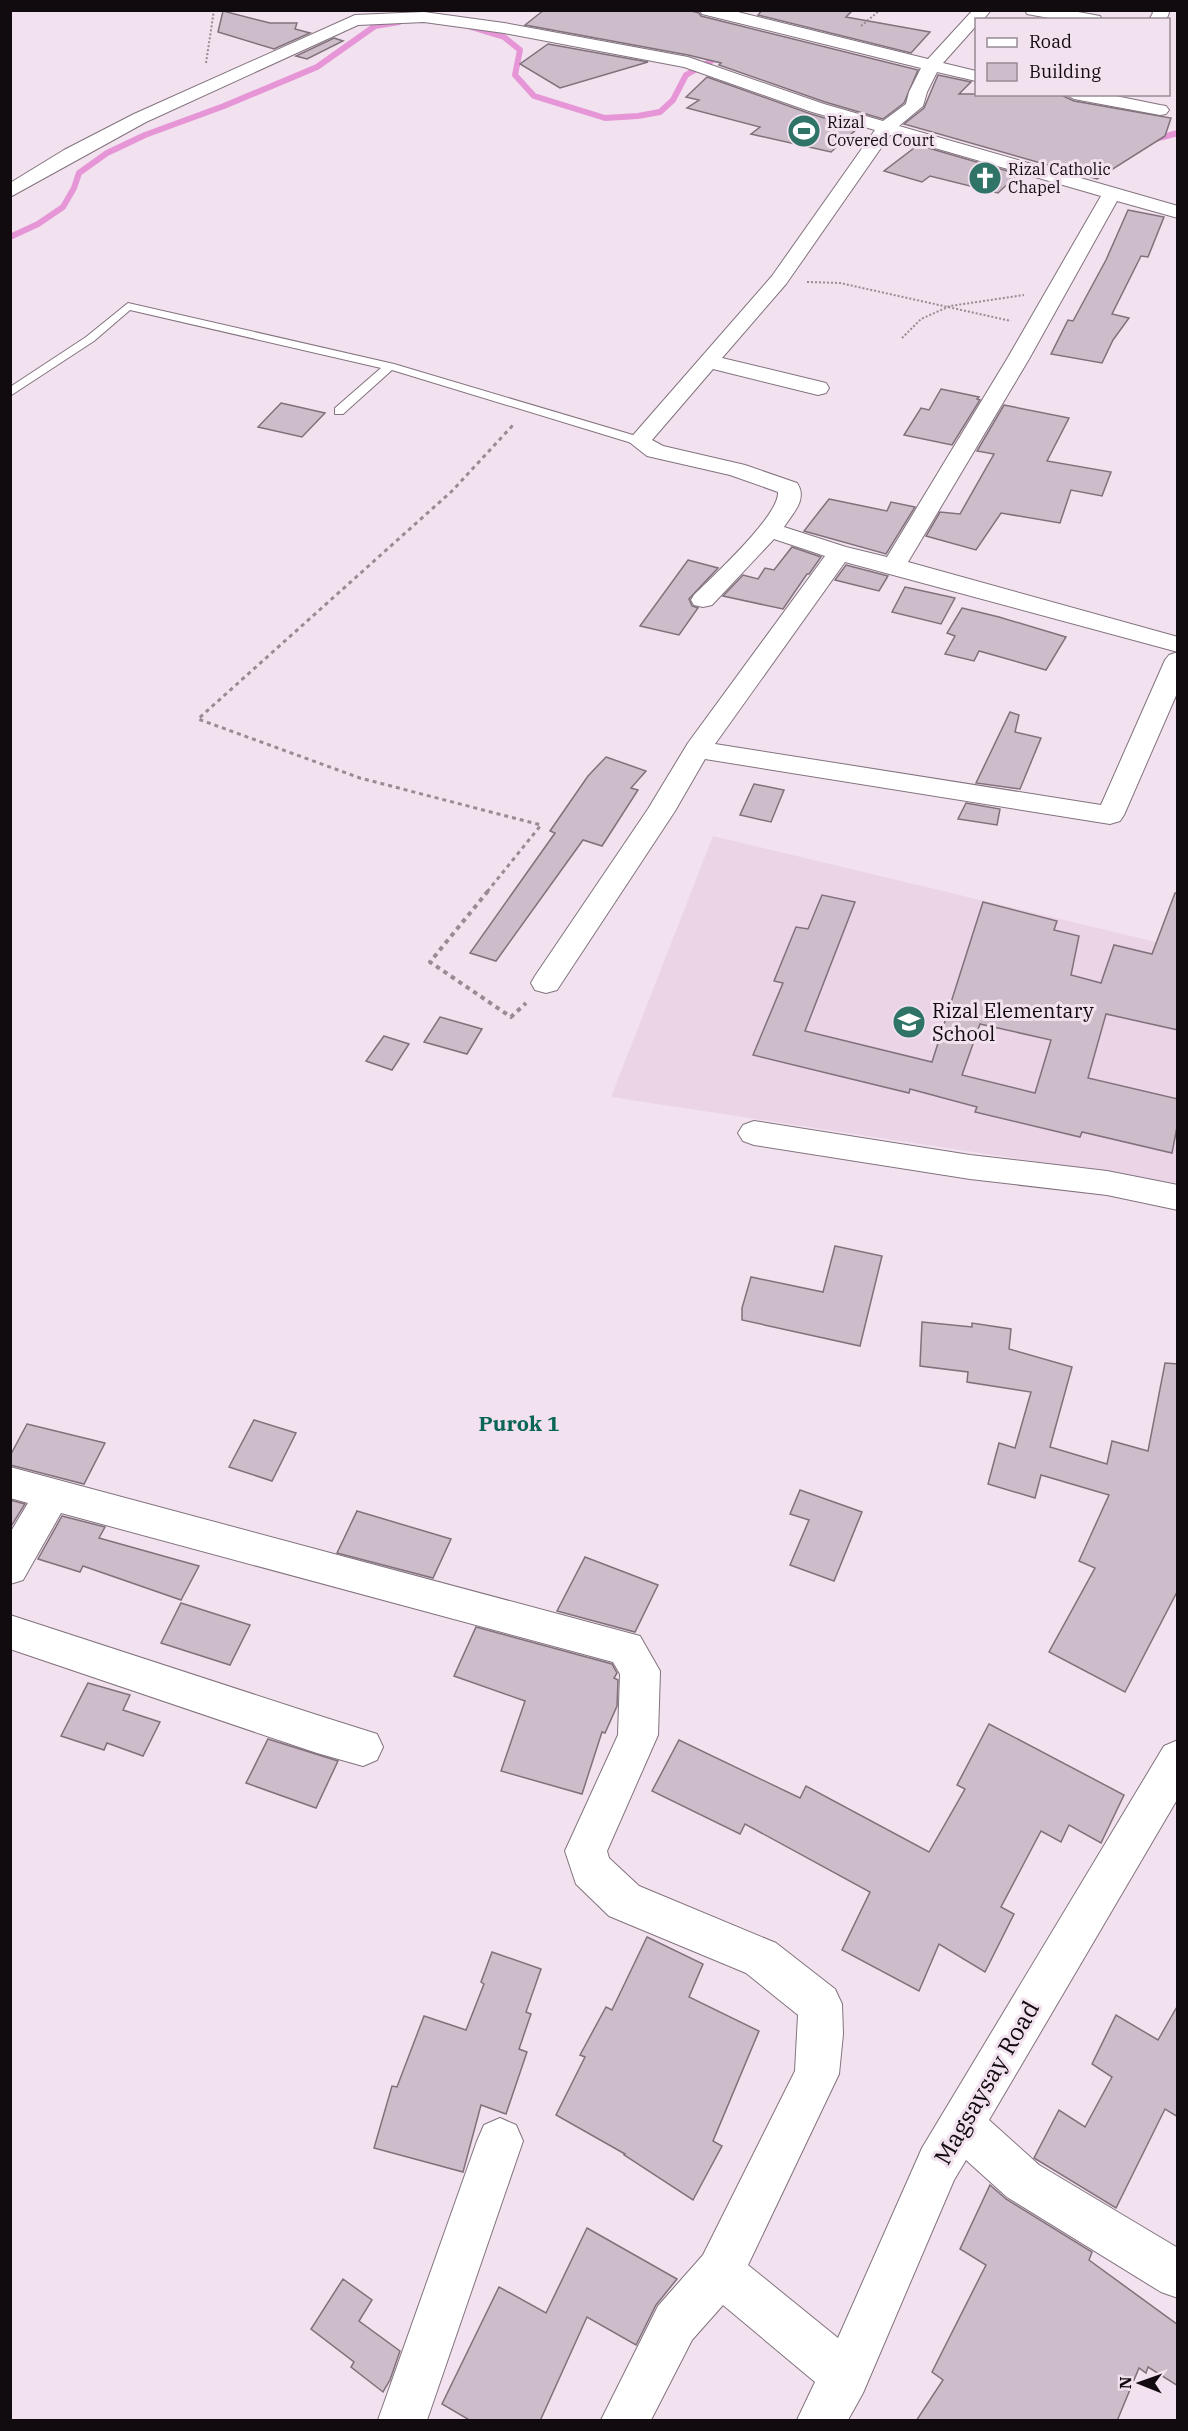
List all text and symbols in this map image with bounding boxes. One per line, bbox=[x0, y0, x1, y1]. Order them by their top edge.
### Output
legend bbox=[975, 18, 1170, 96]
text: Road bbox=[1029, 30, 1072, 53]
text: Building bbox=[1029, 60, 1101, 83]
place label: Rizal Covered Court bbox=[827, 112, 935, 150]
sports icon: Rizal Covered Court bbox=[786, 113, 822, 149]
place label: Rizal Catholic Chapel bbox=[1008, 159, 1111, 197]
church icon: Rizal Catholic Chapel bbox=[967, 160, 1003, 196]
place label: Rizal Elementary School bbox=[932, 997, 1094, 1047]
school or university icon: Rizal Elementary School bbox=[891, 1004, 927, 1040]
district label: Purok 1 bbox=[479, 1409, 560, 1437]
street label: Magsaysay Road bbox=[926, 1995, 1046, 2170]
north arrow bbox=[1110, 2353, 1170, 2413]
text: N bbox=[1115, 2376, 1135, 2389]

